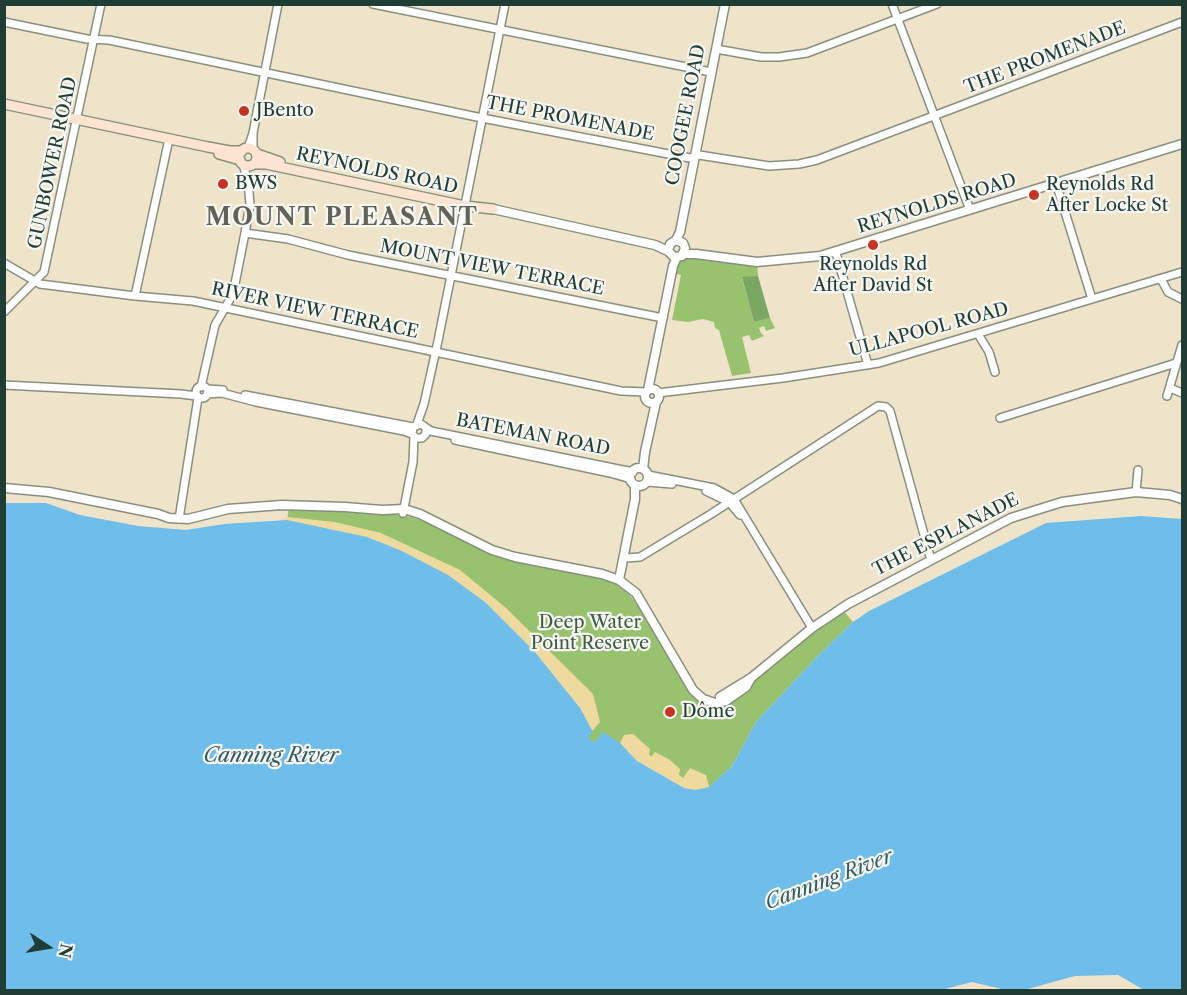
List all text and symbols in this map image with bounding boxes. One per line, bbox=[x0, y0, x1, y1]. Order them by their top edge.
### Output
street label: THE PROMENADE bbox=[961, 17, 1129, 99]
street label: COOGEE ROAD bbox=[662, 43, 710, 187]
street label: GUNBOWER ROAD bbox=[24, 75, 82, 251]
street label: THE PROMENADE bbox=[484, 92, 656, 146]
place label: JBento bbox=[256, 100, 314, 122]
marker: JBento bbox=[237, 104, 251, 118]
street label: REYNOLDS ROAD bbox=[294, 143, 460, 199]
street label: REYNOLDS ROAD bbox=[855, 170, 1019, 238]
place label: BWS bbox=[235, 173, 277, 195]
place label: Reynolds Rd After Locke St bbox=[1046, 174, 1168, 216]
marker: BWS bbox=[216, 177, 230, 191]
marker: Reynolds Rd After Locke St bbox=[1027, 188, 1041, 202]
district label: MOUNT PLEASANT bbox=[205, 204, 479, 232]
street label: MOUNT VIEW TERRACE bbox=[378, 236, 606, 300]
marker: Reynolds Rd After David St bbox=[866, 238, 880, 252]
place label: Reynolds Rd After David St bbox=[813, 254, 933, 296]
street label: RIVER VIEW TERRACE bbox=[209, 278, 421, 344]
street label: ULLAPOOL ROAD bbox=[847, 298, 1011, 362]
street label: BATEMAN ROAD bbox=[454, 409, 612, 461]
street label: THE ESPLANADE bbox=[869, 489, 1023, 581]
park label: Deep Water Point Reserve bbox=[531, 612, 649, 654]
place label: Dôme bbox=[682, 701, 734, 723]
marker: Dôme bbox=[663, 705, 677, 719]
water label: Canning River bbox=[203, 744, 339, 768]
water label: Canning River bbox=[762, 845, 896, 915]
north arrow bbox=[18, 917, 78, 977]
text: N bbox=[54, 942, 77, 960]

